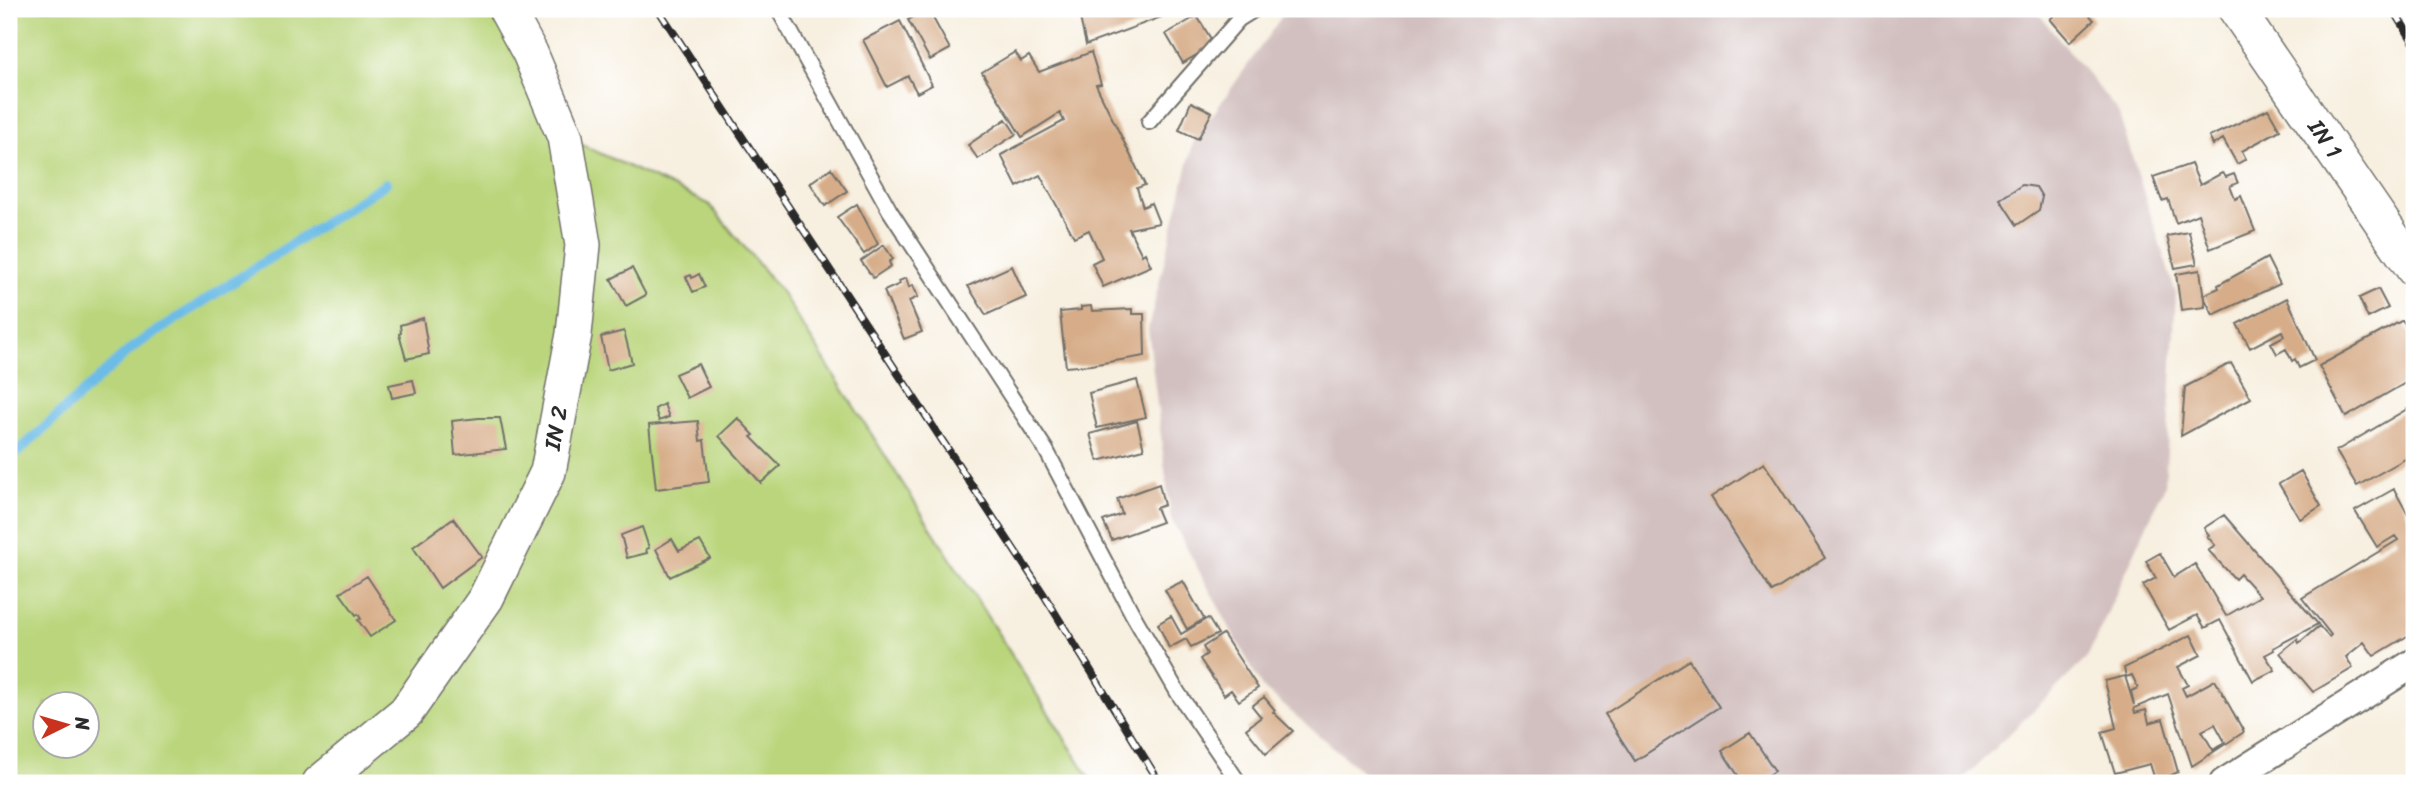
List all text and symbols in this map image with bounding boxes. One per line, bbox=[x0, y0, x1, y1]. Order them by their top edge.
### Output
street label: IN 1 bbox=[2296, 110, 2354, 168]
street label: IN 2 bbox=[531, 402, 580, 455]
north arrow bbox=[32, 690, 102, 760]
text: N bbox=[65, 715, 100, 732]

